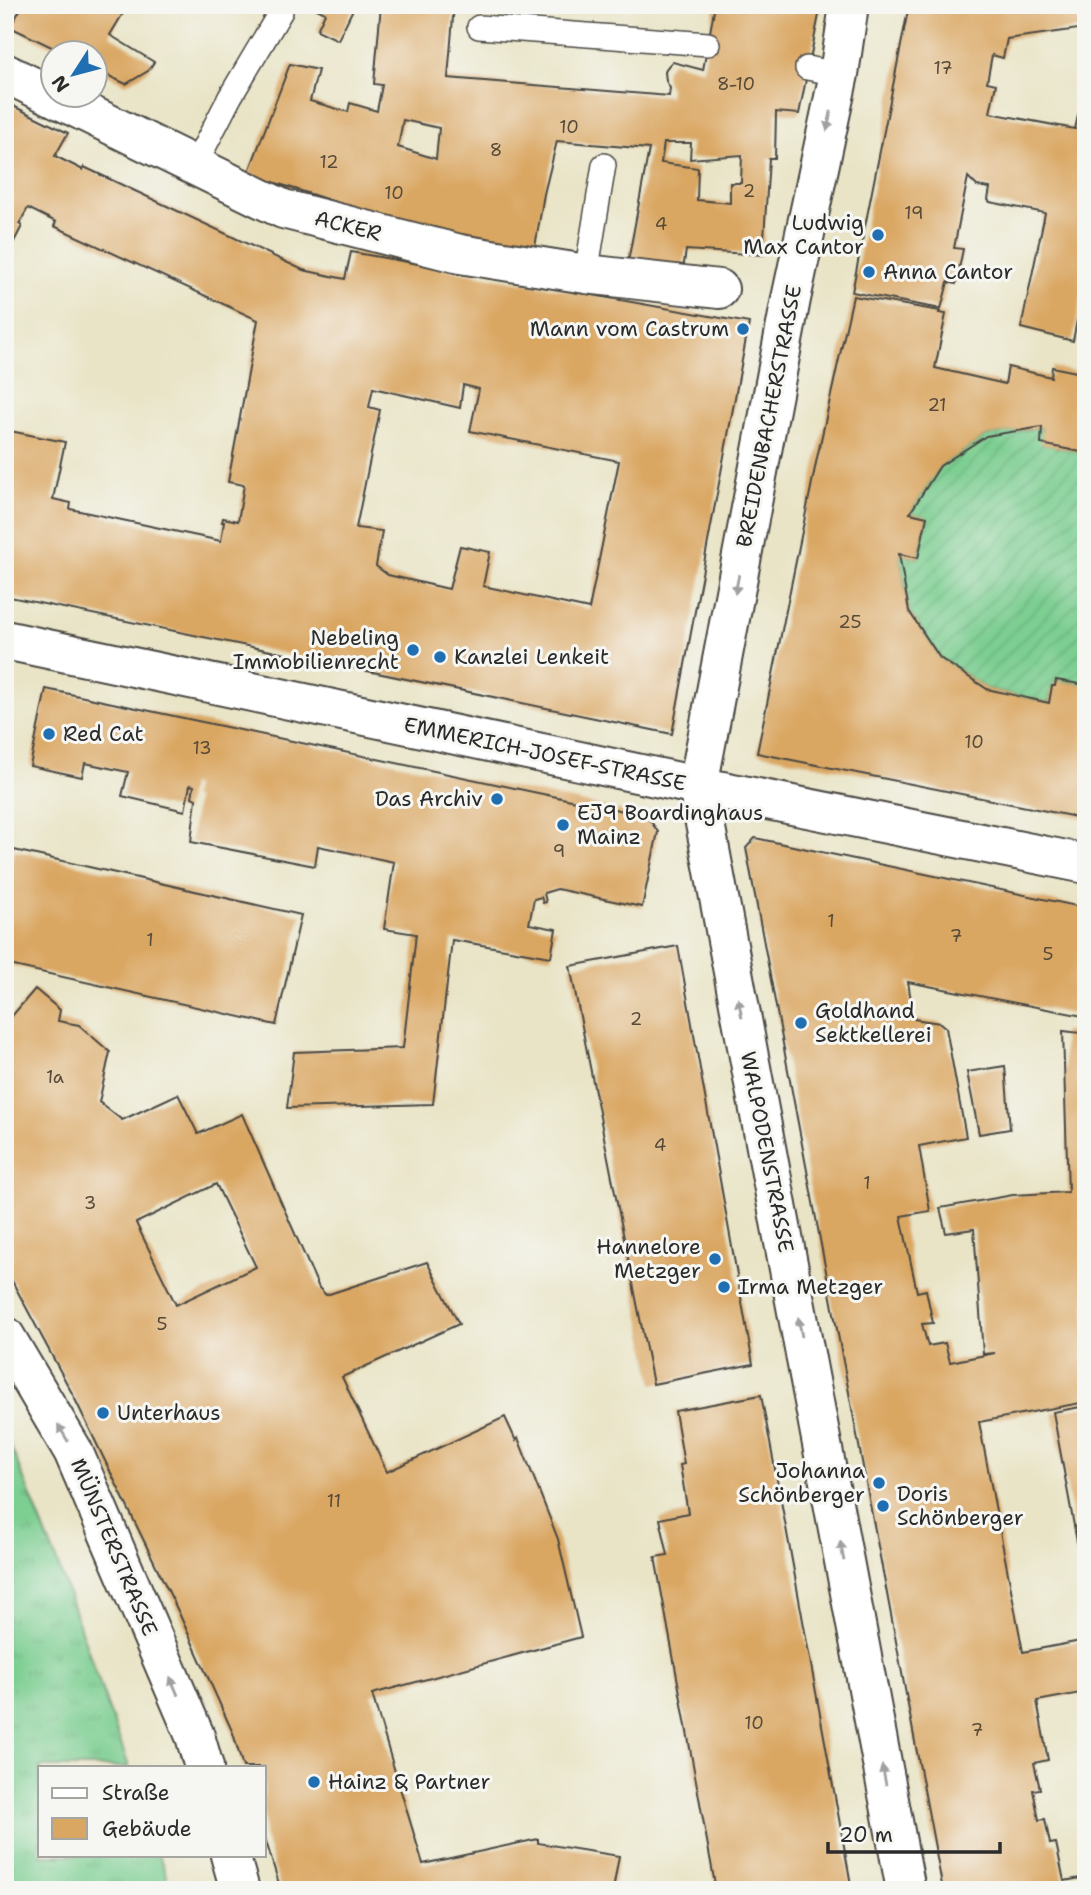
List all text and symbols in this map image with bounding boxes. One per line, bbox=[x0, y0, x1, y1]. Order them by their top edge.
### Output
north arrow bbox=[38, 38, 108, 108]
house number: 17 bbox=[933, 56, 953, 80]
text: N bbox=[46, 70, 75, 97]
house number: 8-10 bbox=[717, 72, 755, 96]
one-way arrow bbox=[823, 110, 834, 132]
house number: 10 bbox=[559, 115, 579, 139]
house number: 8 bbox=[490, 138, 502, 162]
house number: 12 bbox=[319, 150, 339, 174]
house number: 2 bbox=[743, 179, 755, 203]
house number: 10 bbox=[384, 181, 404, 205]
house number: 19 bbox=[904, 201, 924, 225]
street label: ACKER bbox=[312, 204, 384, 248]
place label: Ludwig Max Cantor bbox=[743, 209, 864, 261]
house number: 4 bbox=[655, 212, 667, 236]
marker: Ludwig Max Cantor bbox=[870, 227, 886, 243]
place label: Anna Cantor bbox=[883, 258, 1013, 286]
marker: Anna Cantor bbox=[861, 264, 877, 280]
street label: BREIDENBACHERSTRASSE bbox=[730, 282, 808, 550]
place label: Mann vom Castrum bbox=[530, 315, 729, 343]
marker: Mann vom Castrum bbox=[735, 321, 751, 337]
house number: 21 bbox=[927, 393, 947, 417]
one-way arrow bbox=[731, 573, 742, 595]
house number: 25 bbox=[838, 610, 862, 634]
place label: Nebeling Immobilienrecht bbox=[233, 624, 399, 676]
marker: Nebeling Immobilienrecht bbox=[405, 642, 421, 658]
place label: Kanzlei Lenkeit bbox=[454, 643, 609, 671]
marker: Kanzlei Lenkeit bbox=[432, 649, 448, 665]
street label: EMMERICH-JOSEF-STRASSE bbox=[401, 710, 689, 798]
place label: Red Cat bbox=[63, 720, 144, 748]
marker: Red Cat bbox=[41, 726, 57, 742]
house number: 10 bbox=[964, 730, 984, 754]
house number: 13 bbox=[192, 736, 212, 760]
place label: Das Archiv bbox=[375, 785, 483, 813]
marker: Das Archiv bbox=[489, 791, 505, 807]
place label: EJ9 Boardinghaus Mainz bbox=[577, 799, 763, 851]
marker: EJ9 Boardinghaus Mainz bbox=[555, 817, 571, 833]
house number: 9 bbox=[553, 839, 565, 863]
house number: 1 bbox=[827, 909, 835, 933]
house number: 7 bbox=[950, 924, 962, 948]
house number: 1 bbox=[146, 928, 154, 952]
house number: 5 bbox=[1042, 942, 1054, 966]
one-way arrow bbox=[734, 996, 745, 1018]
place label: Goldhand Sektkellerei bbox=[815, 997, 932, 1049]
house number: 2 bbox=[630, 1007, 642, 1031]
marker: Goldhand Sektkellerei bbox=[793, 1015, 809, 1031]
street label: WALPODENSTRASSE bbox=[734, 1049, 800, 1255]
house number: 1a bbox=[46, 1065, 64, 1089]
house number: 4 bbox=[654, 1133, 666, 1157]
house number: 1 bbox=[863, 1171, 871, 1195]
house number: 3 bbox=[84, 1191, 96, 1215]
place label: Hannelore Metzger bbox=[596, 1233, 701, 1285]
marker: Hannelore Metzger bbox=[707, 1251, 723, 1267]
place label: Irma Metzger bbox=[738, 1273, 883, 1301]
marker: Irma Metzger bbox=[716, 1279, 732, 1295]
house number: 5 bbox=[156, 1312, 168, 1336]
one-way arrow bbox=[794, 1316, 805, 1338]
place label: Unterhaus bbox=[117, 1399, 221, 1427]
marker: Unterhaus bbox=[95, 1405, 111, 1421]
one-way arrow bbox=[56, 1424, 69, 1443]
street label: MÜNSTERSTRASSE bbox=[64, 1454, 164, 1640]
place label: Johanna Schönberger bbox=[738, 1457, 865, 1509]
marker: Johanna Schönberger bbox=[871, 1475, 887, 1491]
place label: Doris Schönberger bbox=[897, 1480, 1024, 1532]
house number: 11 bbox=[327, 1489, 341, 1513]
marker: Doris Schönberger bbox=[875, 1498, 891, 1514]
one-way arrow bbox=[836, 1540, 847, 1562]
one-way arrow bbox=[168, 1676, 180, 1696]
house number: 10 bbox=[744, 1711, 764, 1735]
house number: 7 bbox=[971, 1718, 983, 1742]
one-way arrow bbox=[878, 1763, 889, 1785]
legend bbox=[38, 1766, 266, 1856]
place label: Hainz & Partner bbox=[328, 1768, 491, 1796]
marker: Hainz & Partner bbox=[306, 1774, 322, 1790]
text: Straße bbox=[102, 1779, 170, 1807]
scale bar bbox=[828, 1811, 1000, 1855]
text: Gebäude bbox=[102, 1815, 192, 1843]
text: 20 m bbox=[839, 1821, 893, 1849]

